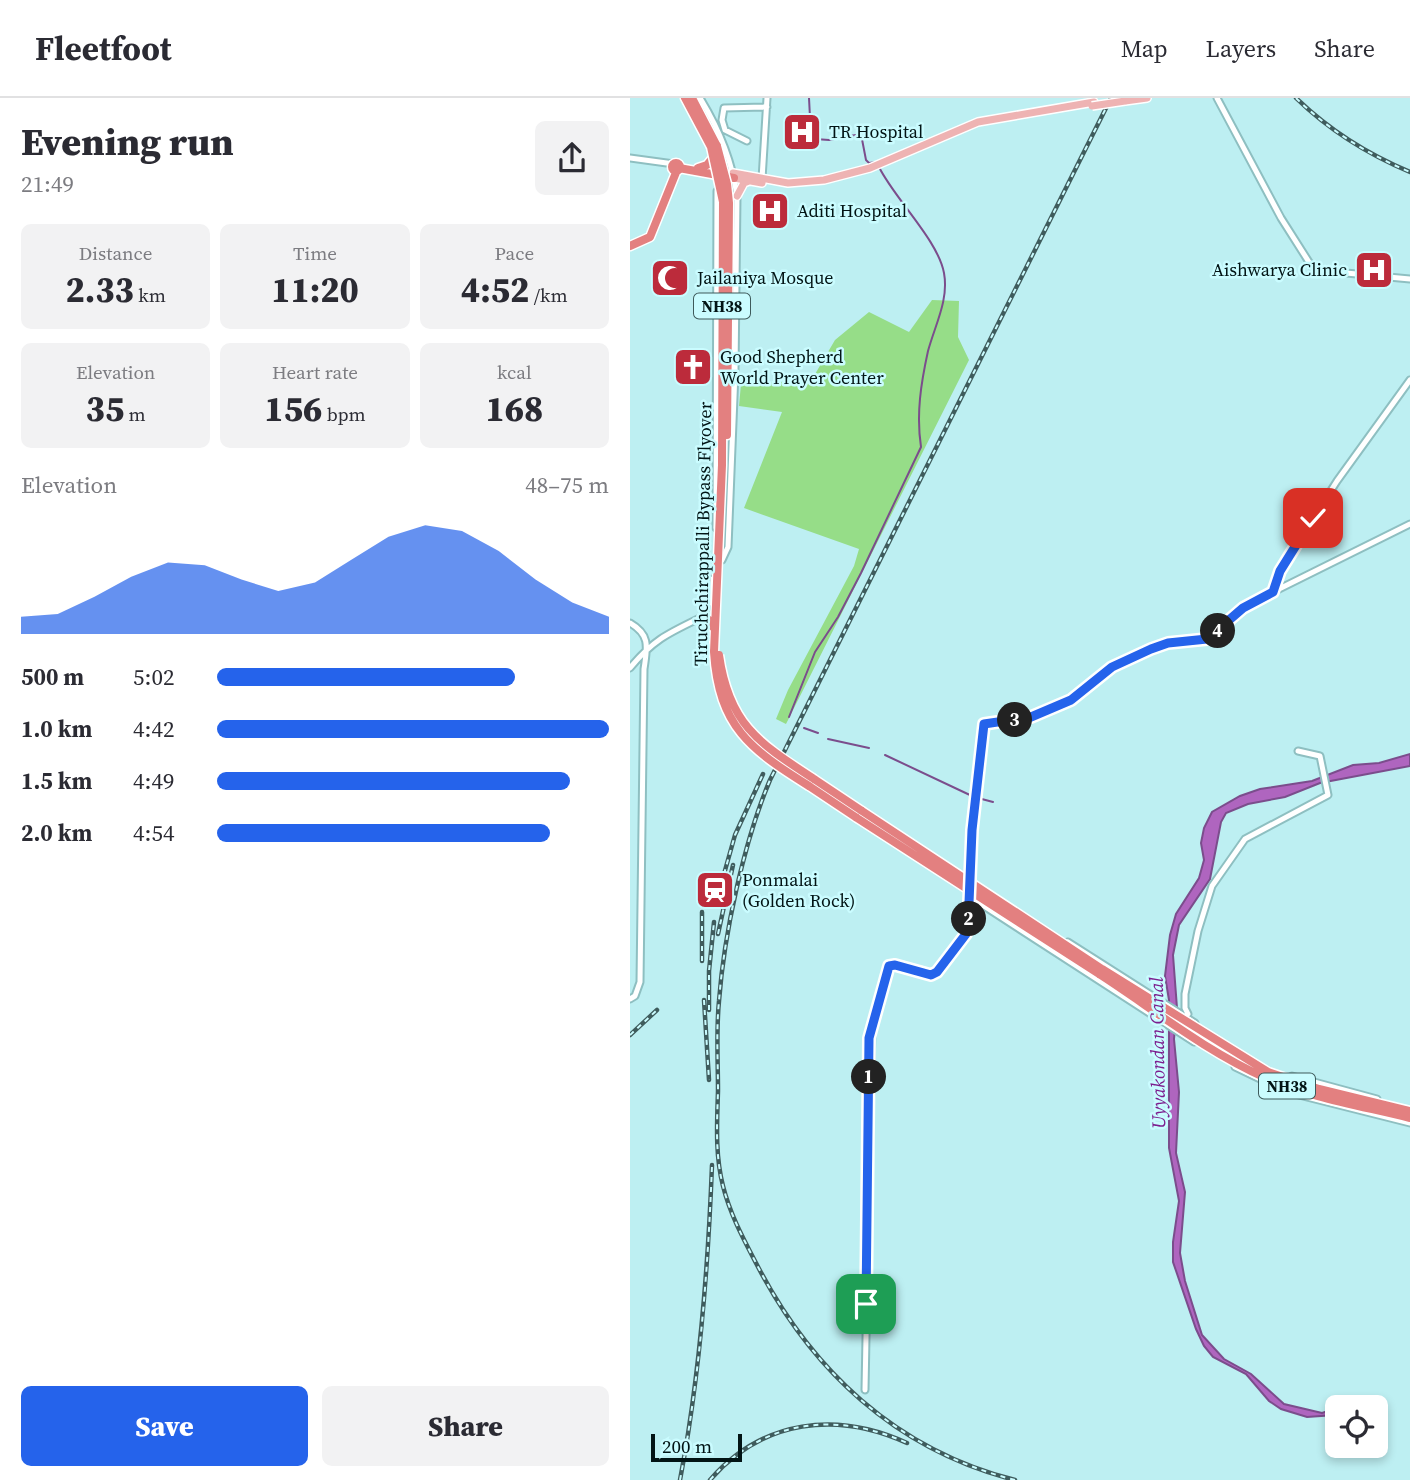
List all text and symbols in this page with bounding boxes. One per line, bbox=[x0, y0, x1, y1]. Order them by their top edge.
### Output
text: Fleetfoot bbox=[35, 26, 172, 71]
text: Map bbox=[1121, 32, 1168, 65]
text: Layers bbox=[1206, 32, 1276, 65]
text: Share bbox=[1314, 32, 1375, 65]
hospital icon: TR Hospital bbox=[781, 111, 823, 153]
text: Evening run bbox=[21, 116, 234, 168]
place label: TR Hospital bbox=[829, 119, 923, 144]
button: share bbox=[535, 121, 609, 195]
text: 21:49 bbox=[21, 168, 74, 200]
hospital icon: Aditi Hospital bbox=[749, 190, 791, 232]
place label: Aditi Hospital bbox=[797, 198, 907, 223]
text: Distance bbox=[79, 240, 152, 266]
text: Time bbox=[293, 240, 337, 266]
text: Pace bbox=[494, 240, 534, 266]
hospital icon: Aishwarya Clinic bbox=[1353, 249, 1395, 291]
mosque icon: Jailaniya Mosque bbox=[649, 257, 691, 299]
place label: Aishwarya Clinic bbox=[1212, 257, 1347, 282]
place label: Jailaniya Mosque bbox=[696, 265, 833, 290]
text: 2.33 bbox=[66, 266, 134, 314]
text: 11:20 bbox=[271, 266, 359, 314]
text: 4:52 bbox=[461, 266, 529, 314]
text: km bbox=[134, 282, 166, 308]
text: /km bbox=[529, 282, 568, 308]
road number: NH38 bbox=[694, 294, 750, 318]
place label: Good Shepherd World Prayer Center bbox=[720, 344, 884, 390]
church icon: Good Shepherd World Prayer Center bbox=[672, 346, 714, 388]
text: Elevation bbox=[76, 359, 155, 385]
text: Heart rate bbox=[272, 359, 358, 385]
text: kcal bbox=[497, 359, 532, 385]
text: 35 bbox=[86, 385, 124, 433]
text: 156 bbox=[264, 385, 322, 433]
text: 168 bbox=[485, 385, 543, 433]
text: m bbox=[124, 401, 146, 427]
text: bpm bbox=[322, 401, 366, 427]
street label: Tiruchchirappalli Bypass Flyover bbox=[688, 401, 717, 666]
text: Elevation bbox=[21, 469, 117, 501]
text: 48–75 m bbox=[525, 469, 609, 501]
pin bbox=[1283, 488, 1343, 548]
icon: check bbox=[1294, 499, 1332, 537]
pin: 4 bbox=[1200, 614, 1236, 648]
text: 4 bbox=[1212, 617, 1223, 643]
text: 500 m bbox=[21, 661, 84, 693]
text: 5:02 bbox=[133, 661, 174, 693]
pin: 3 bbox=[998, 702, 1032, 738]
text: 3 bbox=[1009, 706, 1020, 732]
text: 1.0 km bbox=[21, 713, 92, 745]
text: 4:42 bbox=[133, 713, 174, 745]
text: 1.5 km bbox=[21, 765, 92, 797]
text: 4:49 bbox=[133, 765, 174, 797]
text: 2.0 km bbox=[21, 817, 92, 849]
text: 4:54 bbox=[133, 817, 174, 849]
place label: Ponmalai (Golden Rock) bbox=[742, 867, 855, 913]
station icon: Ponmalai (Golden Rock) bbox=[694, 869, 736, 911]
pin: 2 bbox=[952, 902, 986, 936]
text: 2 bbox=[963, 905, 974, 931]
water label: Uyyakondan Canal bbox=[1143, 976, 1171, 1129]
pin: 1 bbox=[852, 1060, 886, 1094]
text: 1 bbox=[863, 1063, 874, 1089]
road number: NH38 bbox=[1259, 1074, 1315, 1098]
pin bbox=[836, 1274, 896, 1334]
icon: arrive bbox=[847, 1285, 885, 1323]
button: Save bbox=[21, 1386, 308, 1466]
button: Share bbox=[322, 1386, 609, 1466]
map controls bbox=[1325, 1395, 1388, 1458]
button: locate bbox=[1325, 1395, 1388, 1458]
scale bar bbox=[651, 1431, 742, 1463]
text: 200 m bbox=[662, 1433, 712, 1459]

